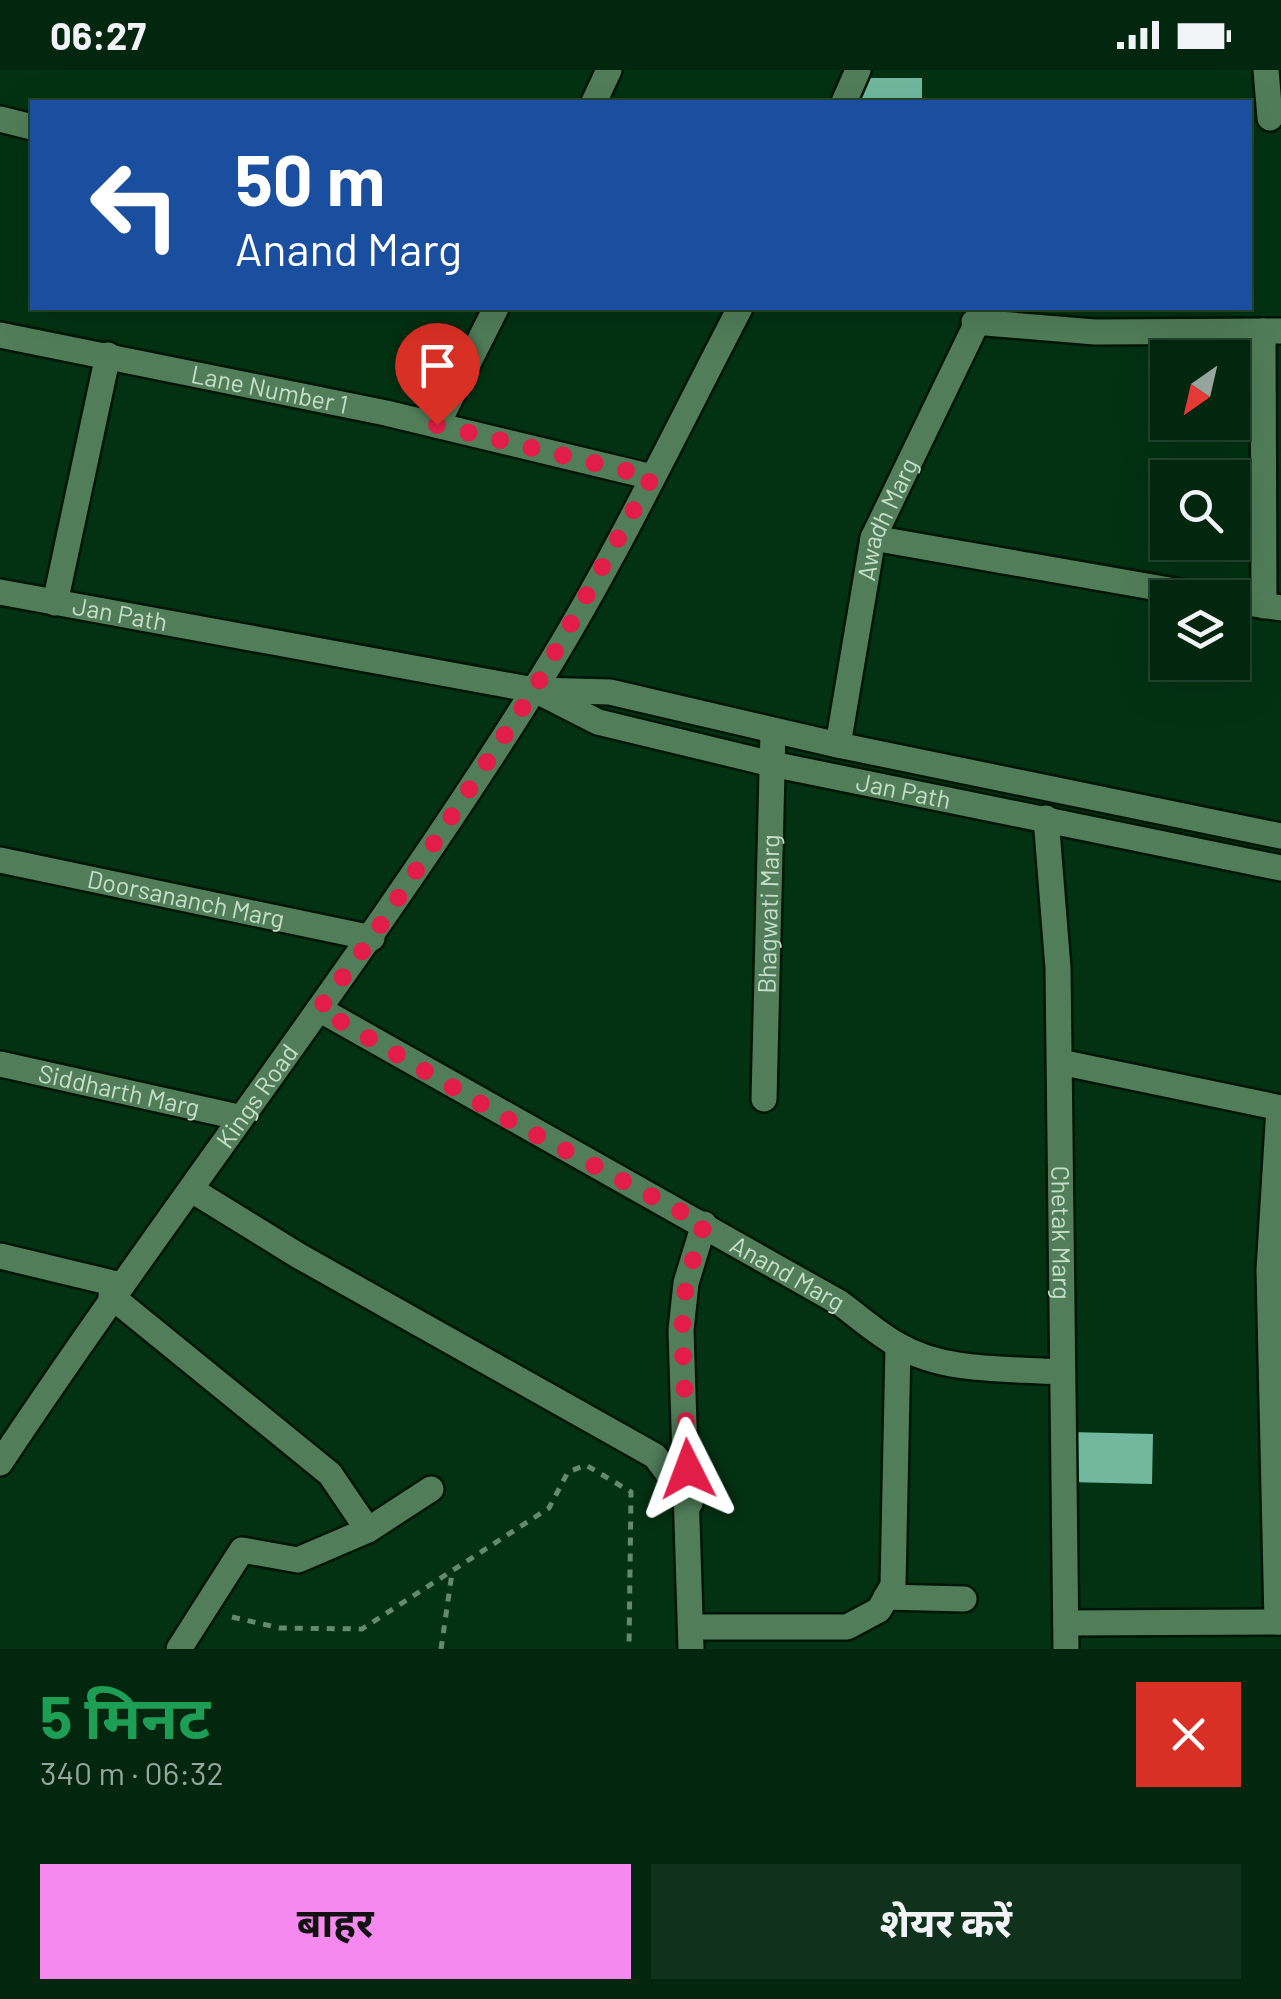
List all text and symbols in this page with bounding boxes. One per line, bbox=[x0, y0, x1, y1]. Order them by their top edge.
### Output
text: 06:27 bbox=[50, 12, 146, 58]
text: 50 m bbox=[235, 136, 385, 220]
icon: left bbox=[70, 140, 200, 270]
text: Anand Marg bbox=[235, 221, 462, 275]
pin bbox=[395, 323, 480, 426]
icon: arrive bbox=[410, 338, 465, 393]
north arrow bbox=[1150, 340, 1250, 440]
map controls bbox=[1150, 340, 1250, 680]
street label: Lane Number 1 bbox=[189, 358, 351, 419]
street label: Awadh Marg bbox=[850, 453, 923, 583]
button: search bbox=[1150, 460, 1250, 560]
button: layers bbox=[1150, 580, 1250, 680]
street label: Jan Path bbox=[70, 590, 170, 636]
street label: Jan Path bbox=[854, 766, 954, 814]
street label: Bhagwati Marg bbox=[751, 834, 784, 994]
street label: Doorsananch Marg bbox=[85, 863, 287, 933]
street label: Kings Road bbox=[209, 1038, 303, 1153]
street label: Siddharth Marg bbox=[36, 1057, 203, 1122]
street label: Chetak Marg bbox=[1046, 1165, 1078, 1300]
street label: Anand Marg bbox=[726, 1228, 850, 1317]
position arrow bbox=[636, 1417, 740, 1521]
text: 5 मिनट bbox=[40, 1679, 210, 1751]
button: close bbox=[1136, 1682, 1241, 1787]
text: 340 m · 06:32 bbox=[40, 1753, 224, 1791]
button: बाहर bbox=[40, 1864, 631, 1979]
button: शेयर करें bbox=[651, 1864, 1241, 1979]

